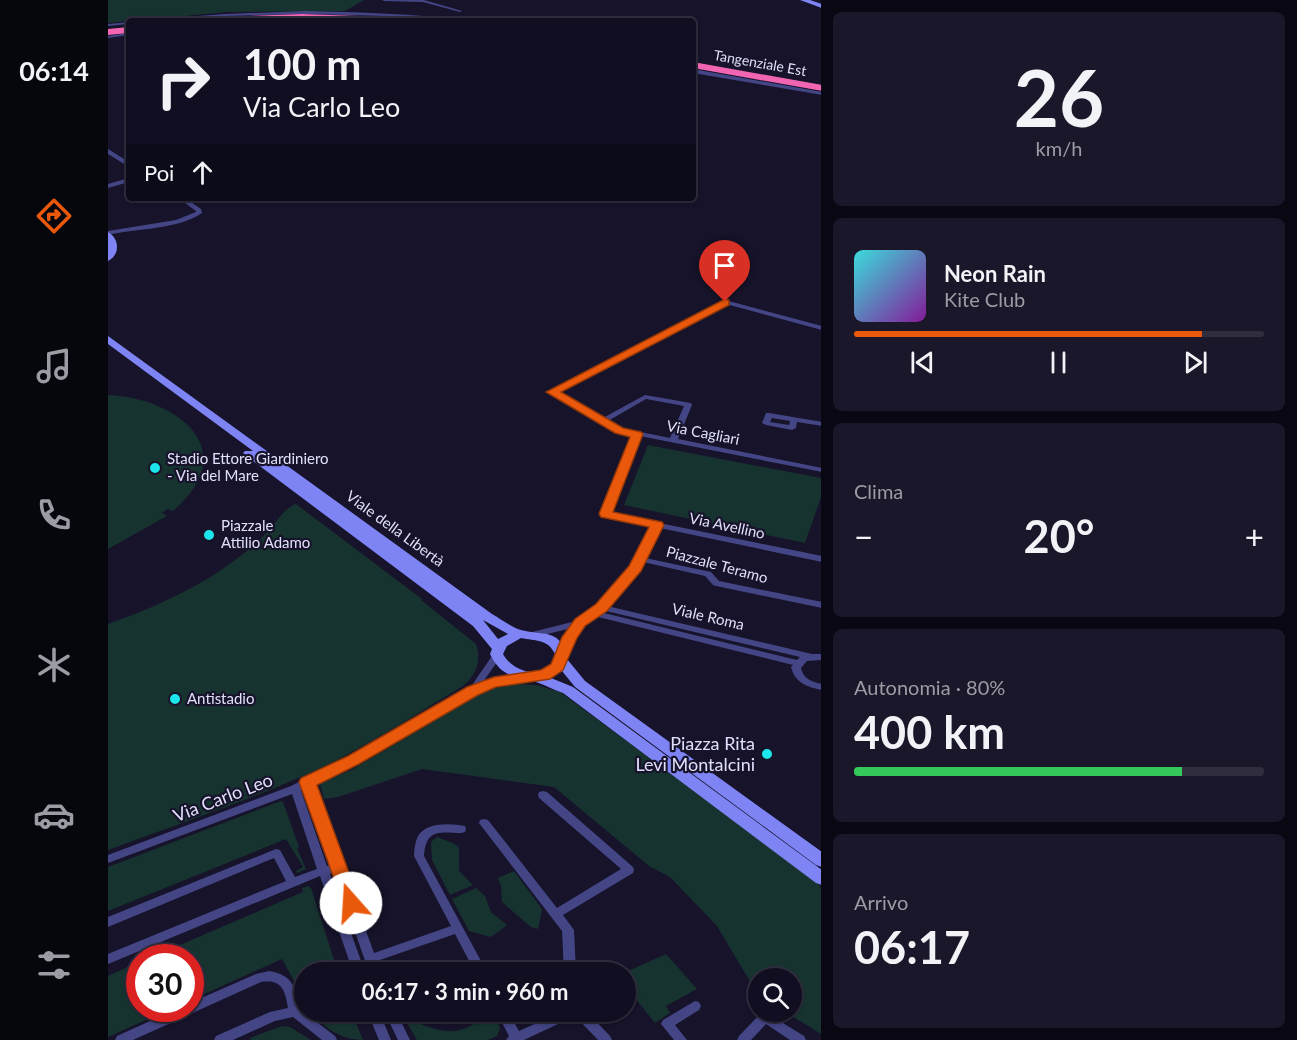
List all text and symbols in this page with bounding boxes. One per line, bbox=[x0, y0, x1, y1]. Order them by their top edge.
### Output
text: 100 m bbox=[243, 39, 361, 89]
icon: right bbox=[144, 42, 222, 120]
street label: Tangenziale Est bbox=[712, 46, 808, 79]
text: 26 bbox=[1014, 50, 1104, 144]
text: 06:14 bbox=[19, 54, 89, 87]
text: Via Carlo Leo bbox=[243, 90, 400, 123]
text: km/h bbox=[1036, 136, 1082, 160]
icon: ahead bbox=[186, 156, 219, 189]
text: Poi bbox=[144, 159, 174, 186]
icon: directions bbox=[33, 195, 75, 237]
pin bbox=[699, 240, 750, 302]
icon: arrive bbox=[708, 249, 741, 282]
text: Neon Rain bbox=[944, 260, 1046, 287]
text: Kite Club bbox=[944, 287, 1025, 311]
icon: music bbox=[33, 345, 75, 387]
icon: previous bbox=[906, 346, 939, 379]
icon: pause bbox=[1042, 346, 1075, 379]
icon: next bbox=[1179, 346, 1212, 379]
street label: Via Cagliari bbox=[665, 416, 741, 448]
place label: Stadio Ettore Giardiniero - Via del Mare bbox=[167, 449, 329, 484]
marker: Stadio Ettore Giardiniero - Via del Mare bbox=[148, 461, 162, 475]
text: Clima bbox=[854, 479, 903, 503]
street label: Viale della Libertà bbox=[343, 486, 448, 570]
icon: phone bbox=[33, 494, 75, 536]
street label: Via Avellino bbox=[688, 508, 767, 542]
text: 20° bbox=[1024, 509, 1094, 563]
place label: Piazzale Attilio Adamo bbox=[221, 516, 310, 551]
text: − bbox=[854, 516, 873, 556]
text: + bbox=[1245, 516, 1264, 556]
marker: Piazzale Attilio Adamo bbox=[202, 528, 216, 542]
street label: Piazzale Teramo bbox=[664, 542, 770, 586]
street label: Viale Roma bbox=[670, 599, 746, 633]
icon: climate bbox=[33, 644, 75, 686]
text: Autonomia · 80% bbox=[854, 675, 1005, 699]
place label: Antistadio bbox=[187, 689, 254, 707]
marker: Antistadio bbox=[168, 692, 182, 706]
text: 400 km bbox=[854, 705, 1005, 759]
place label: Piazza Rita Levi Montalcini bbox=[635, 732, 755, 775]
marker: Piazza Rita Levi Montalcini bbox=[760, 747, 774, 761]
street label: Via Carlo Leo bbox=[170, 768, 276, 826]
icon: car bbox=[33, 794, 75, 836]
position arrow bbox=[319, 871, 383, 935]
text: Arrivo bbox=[854, 890, 908, 914]
text: 06:17 bbox=[854, 920, 970, 974]
icon: filters bbox=[33, 944, 75, 986]
speed limit sign: 30 bbox=[126, 944, 204, 1022]
map controls bbox=[748, 968, 802, 1022]
button: search bbox=[748, 968, 802, 1022]
text: 06:17 · 3 min · 960 m bbox=[362, 978, 568, 1005]

